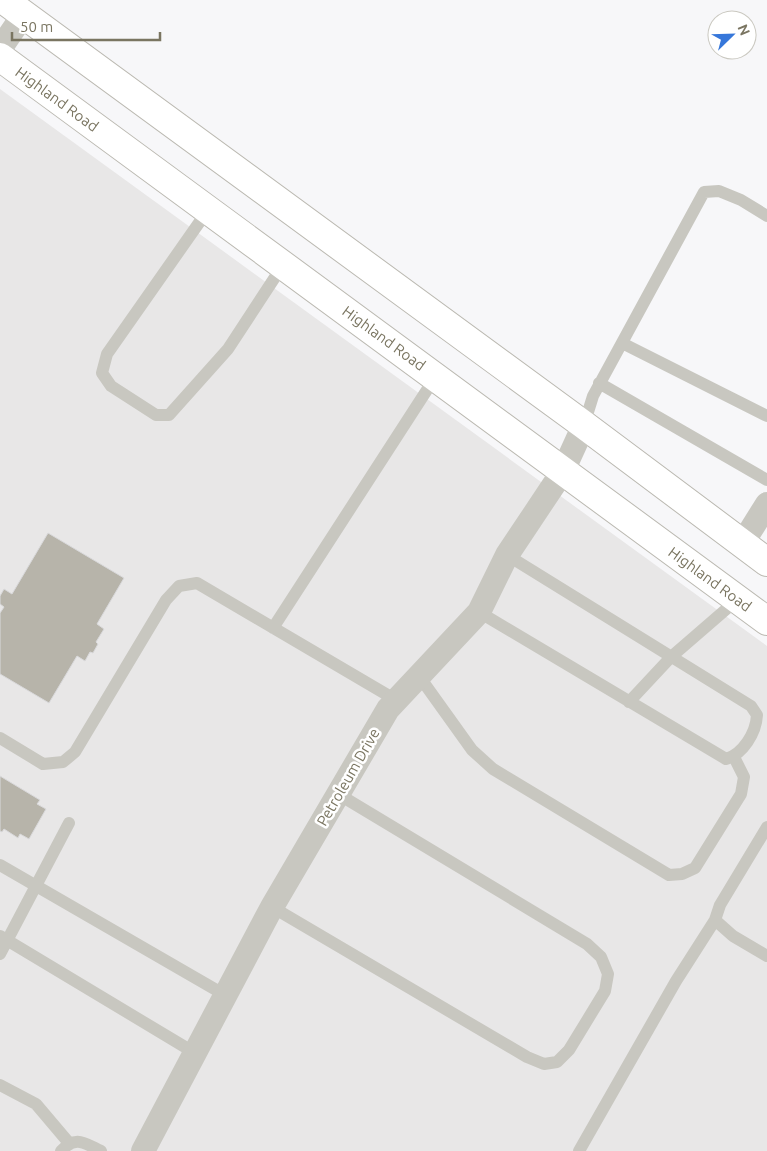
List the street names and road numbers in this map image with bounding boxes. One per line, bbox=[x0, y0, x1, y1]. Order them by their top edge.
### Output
street label: Highland Road bbox=[12, 63, 102, 135]
street label: Highland Road bbox=[339, 302, 429, 374]
street label: Highland Road bbox=[665, 543, 755, 615]
street label: Petroleum Drive bbox=[313, 725, 383, 829]

